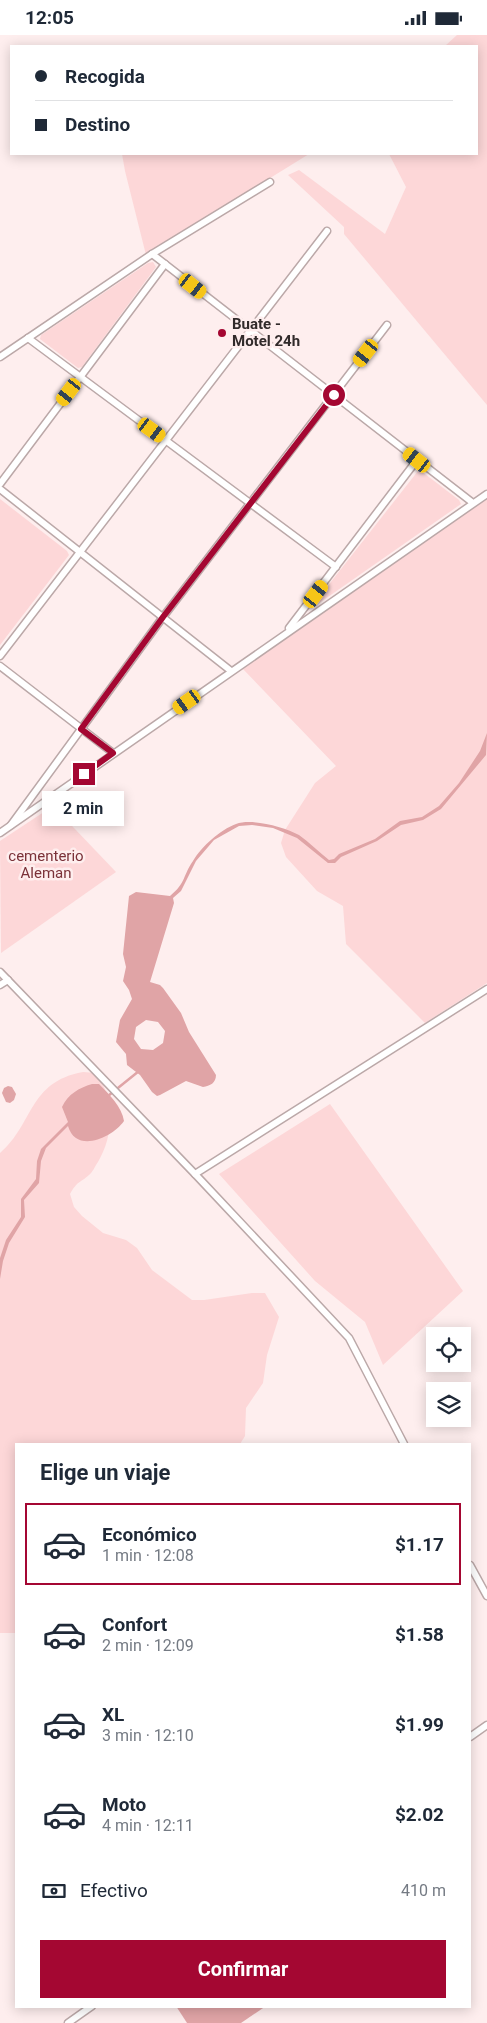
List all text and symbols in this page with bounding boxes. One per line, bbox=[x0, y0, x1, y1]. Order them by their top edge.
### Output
text: 12:05 bbox=[25, 6, 74, 29]
text: Recogida bbox=[65, 65, 145, 88]
text: Destino bbox=[65, 113, 130, 136]
car bbox=[176, 271, 209, 301]
place label: Buate - Motel 24h bbox=[232, 315, 300, 350]
marker: Buate - Motel 24h bbox=[216, 327, 228, 339]
car bbox=[350, 337, 381, 369]
car bbox=[53, 376, 84, 408]
route start bbox=[323, 384, 345, 406]
car bbox=[135, 415, 168, 445]
car bbox=[400, 445, 433, 475]
car bbox=[300, 578, 331, 610]
car bbox=[170, 687, 203, 717]
route end bbox=[73, 763, 95, 785]
callout: 2 min bbox=[43, 791, 125, 827]
text: 2 min bbox=[63, 799, 103, 818]
park label: cementerio Aleman bbox=[8, 847, 84, 882]
map controls bbox=[426, 1327, 471, 1427]
button: locate bbox=[426, 1327, 471, 1372]
button: layers bbox=[426, 1382, 471, 1427]
text: Elige un viaje bbox=[40, 1460, 170, 1485]
icon: car bbox=[42, 1522, 87, 1567]
text: Económico bbox=[102, 1523, 197, 1546]
text: $1.17 bbox=[395, 1533, 444, 1556]
text: 1 min · 12:08 bbox=[102, 1546, 194, 1565]
icon: car bbox=[42, 1612, 87, 1657]
text: Confort bbox=[102, 1613, 167, 1636]
text: $1.58 bbox=[395, 1623, 444, 1646]
text: 2 min · 12:09 bbox=[102, 1636, 194, 1655]
icon: car bbox=[42, 1702, 87, 1747]
text: XL bbox=[102, 1703, 124, 1726]
text: $1.99 bbox=[395, 1713, 444, 1736]
text: 3 min · 12:10 bbox=[102, 1726, 194, 1745]
icon: car bbox=[42, 1792, 87, 1837]
text: Moto bbox=[102, 1793, 146, 1816]
text: $2.02 bbox=[395, 1803, 444, 1826]
text: 4 min · 12:11 bbox=[102, 1816, 194, 1835]
icon: cash bbox=[40, 1877, 68, 1905]
text: Efectivo bbox=[80, 1879, 148, 1902]
text: 410 m bbox=[401, 1881, 446, 1900]
button: Confirmar bbox=[40, 1940, 446, 1998]

